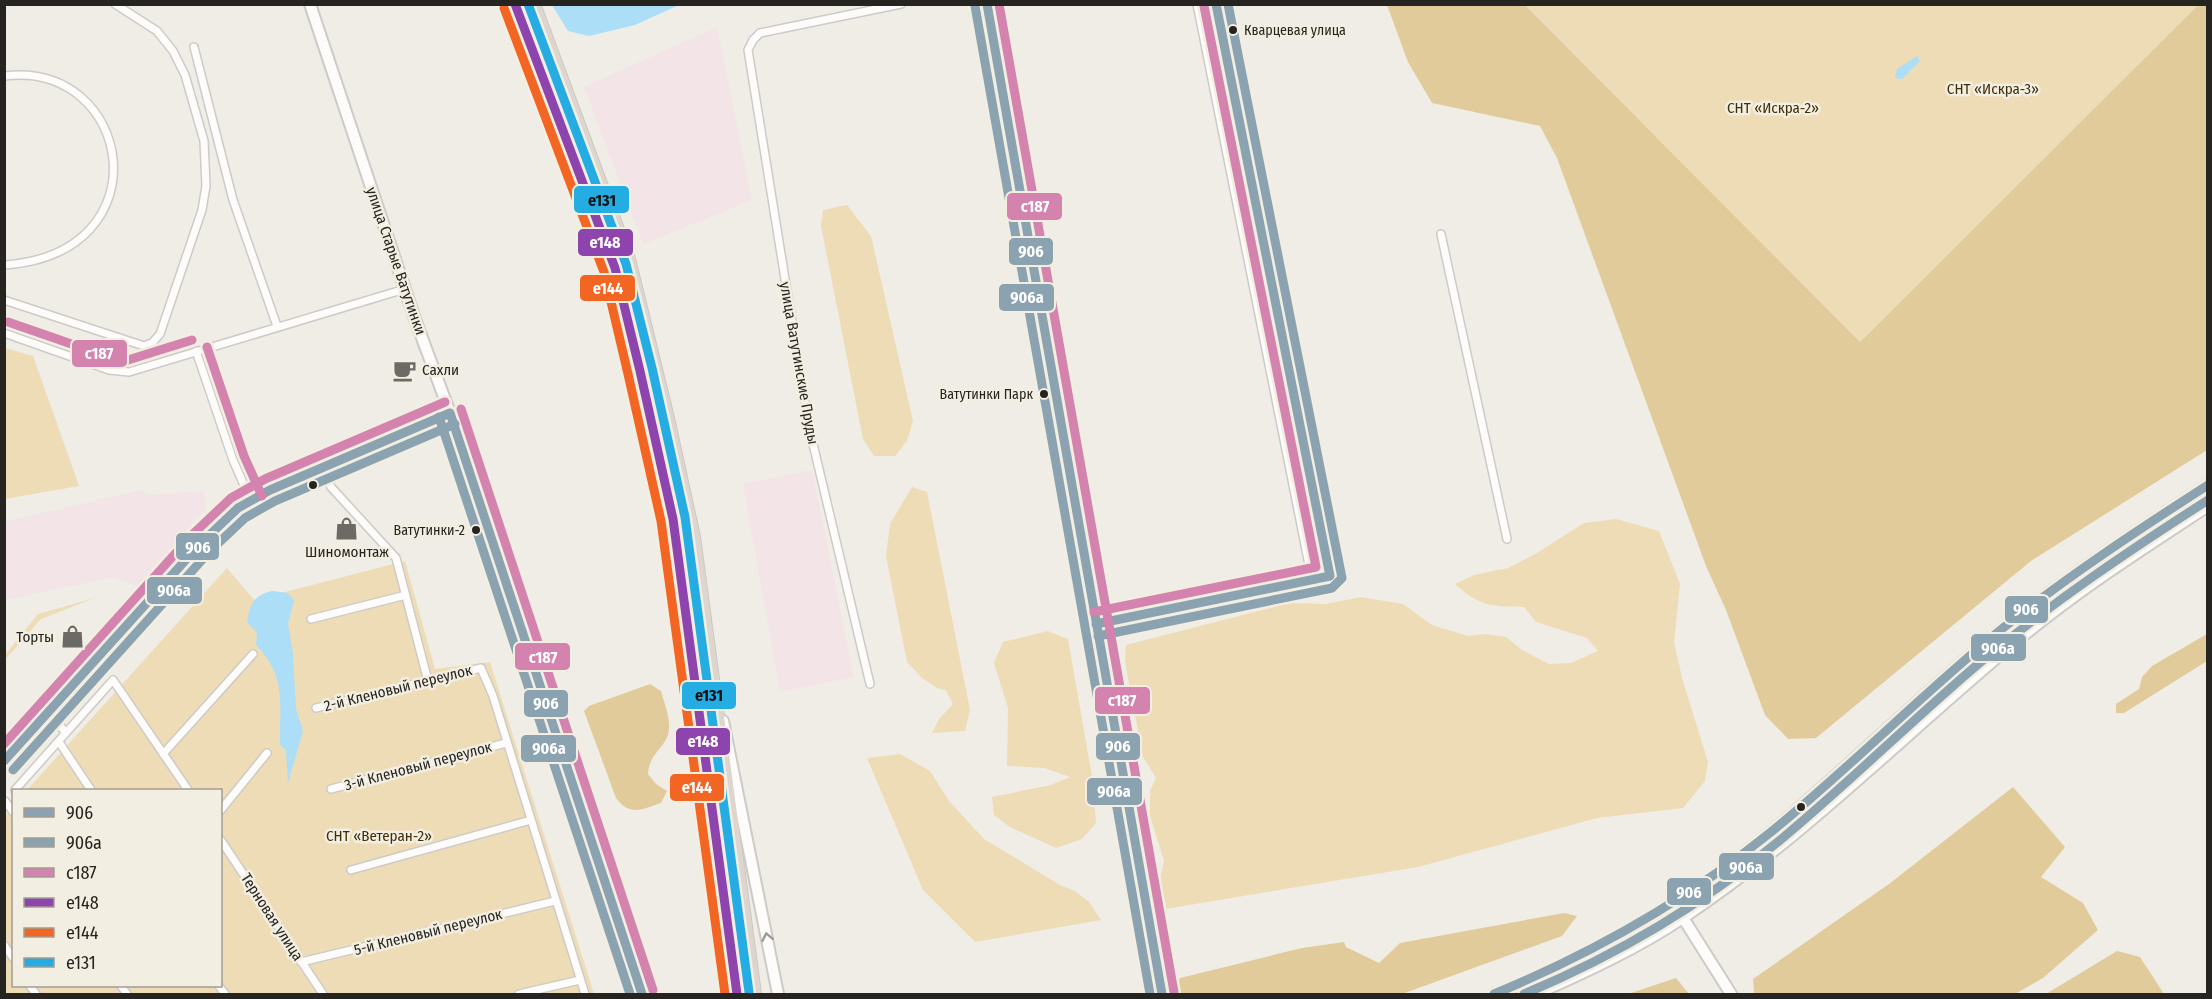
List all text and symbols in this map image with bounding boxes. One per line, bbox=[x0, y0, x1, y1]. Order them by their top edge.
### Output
place label: Кварцевая улица bbox=[1244, 22, 1346, 39]
marker: Кварцевая улица bbox=[1227, 24, 1239, 36]
park label: СНТ «Искра-3» bbox=[1947, 80, 2039, 98]
park label: СНТ «Искра-2» bbox=[1727, 99, 1819, 117]
street label: улица Старые Ватутинки bbox=[362, 185, 430, 337]
line badge: е131 bbox=[573, 185, 630, 214]
text: е131 bbox=[588, 191, 616, 210]
line badge: с187 bbox=[1006, 192, 1063, 221]
text: с187 bbox=[1021, 197, 1050, 216]
line badge: е148 bbox=[577, 228, 634, 257]
text: е148 bbox=[590, 233, 621, 252]
line badge: 906 bbox=[1008, 237, 1054, 266]
text: 906 bbox=[1018, 242, 1044, 261]
line badge: е144 bbox=[579, 274, 636, 302]
text: е144 bbox=[593, 279, 623, 298]
street label: улица Ватутинские Пруды bbox=[776, 280, 822, 446]
line badge: 906а bbox=[998, 283, 1055, 312]
text: 906а bbox=[1010, 288, 1044, 307]
line badge: с187 bbox=[71, 339, 128, 368]
text: с187 bbox=[85, 344, 114, 363]
cafe icon: Сахли bbox=[391, 357, 417, 383]
place label: Сахли bbox=[422, 361, 459, 379]
place label: Ватутинки Парк bbox=[939, 386, 1033, 403]
marker: Ватутинки Парк bbox=[1038, 388, 1050, 400]
unlabelled marker bbox=[307, 479, 319, 491]
shop icon: Шиномонтаж bbox=[334, 515, 360, 541]
place label: Ватутинки-2 bbox=[394, 522, 465, 539]
marker: Ватутинки-2 bbox=[470, 524, 482, 536]
line badge: 906 bbox=[175, 532, 220, 561]
text: 906 bbox=[185, 538, 211, 557]
place label: Шиномонтаж bbox=[305, 543, 389, 561]
line badge: 906а bbox=[146, 576, 203, 605]
text: 906а bbox=[157, 581, 191, 600]
line badge: 906 bbox=[2004, 595, 2049, 624]
text: 906 bbox=[2013, 600, 2039, 619]
shop icon: Торты bbox=[59, 624, 85, 650]
place label: Торты bbox=[16, 628, 54, 646]
line badge: 906а bbox=[1970, 633, 2027, 662]
text: 906а bbox=[1981, 639, 2015, 658]
line badge: с187 bbox=[514, 642, 571, 671]
text: с187 bbox=[529, 648, 558, 667]
street label: 2-й Кленовый переулок bbox=[322, 661, 474, 715]
line badge: е131 bbox=[681, 681, 737, 710]
text: е131 bbox=[695, 686, 723, 705]
line badge: с187 bbox=[1094, 686, 1151, 715]
line badge: 906 bbox=[523, 689, 569, 718]
text: с187 bbox=[1108, 691, 1137, 710]
text: 906 bbox=[533, 694, 559, 713]
line badge: е148 bbox=[675, 727, 731, 756]
text: е148 bbox=[688, 732, 719, 751]
line badge: 906 bbox=[1095, 732, 1141, 761]
line badge: 906а bbox=[520, 734, 577, 763]
text: 906 bbox=[1105, 737, 1131, 756]
street label: 3-й Кленовый переулок bbox=[342, 738, 494, 794]
text: 906а bbox=[532, 739, 566, 758]
line badge: е144 bbox=[669, 773, 725, 802]
line badge: 906а bbox=[1086, 777, 1143, 806]
text: е144 bbox=[682, 778, 712, 797]
text: 906а bbox=[1097, 782, 1131, 801]
legend bbox=[12, 789, 222, 987]
unlabelled marker bbox=[1795, 801, 1807, 813]
text: 906 bbox=[66, 802, 93, 824]
park label: СНТ «Ветеран-2» bbox=[326, 827, 432, 845]
text: 906а bbox=[66, 832, 102, 854]
line badge: 906а bbox=[1718, 852, 1775, 881]
text: 906а bbox=[1729, 858, 1763, 877]
text: с187 bbox=[66, 862, 97, 884]
street label: Терновая улица bbox=[237, 870, 307, 964]
line badge: 906 bbox=[1666, 877, 1712, 906]
text: 906 bbox=[1676, 883, 1702, 902]
text: е148 bbox=[66, 892, 99, 914]
street label: 5-й Кленовый переулок bbox=[352, 905, 504, 959]
text: е144 bbox=[66, 922, 99, 944]
one-way arrow bbox=[761, 933, 774, 943]
text: е131 bbox=[66, 952, 96, 974]

